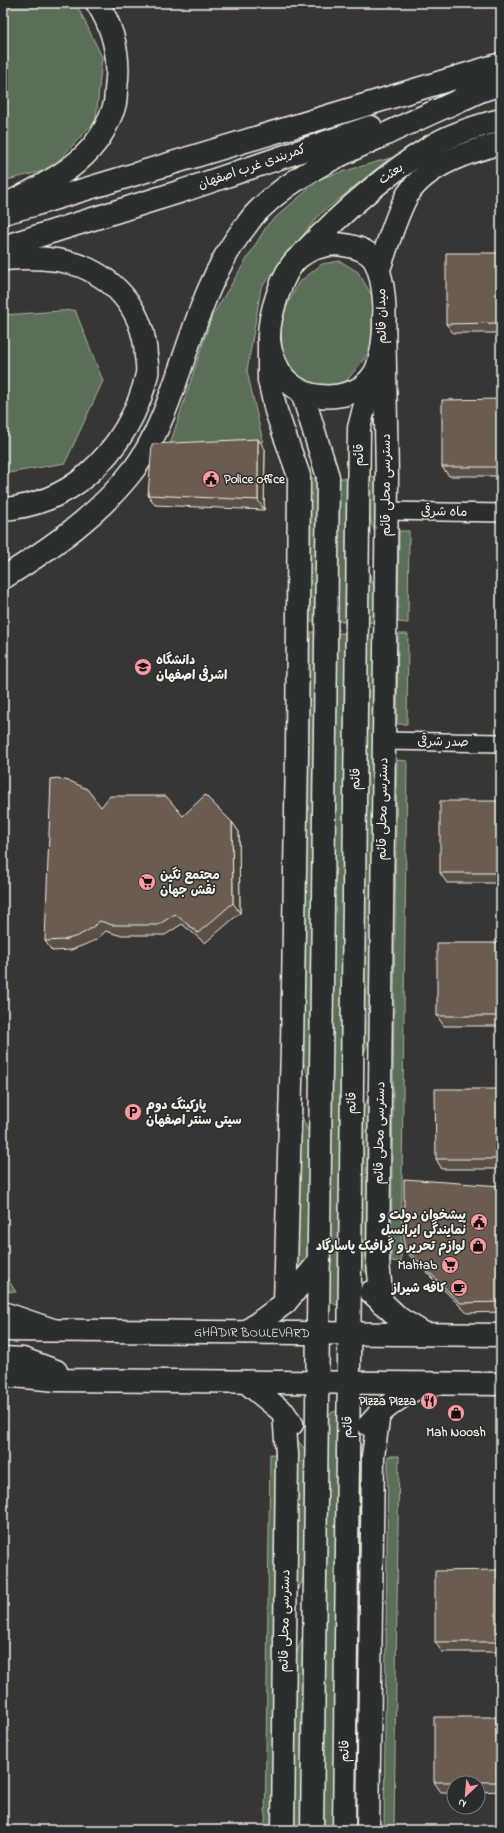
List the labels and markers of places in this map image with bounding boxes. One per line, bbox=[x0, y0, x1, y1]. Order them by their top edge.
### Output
public building icon: Police office bbox=[201, 469, 221, 489]
place label: Police office bbox=[224, 470, 286, 489]
place label: دانشگاه اشرفی اصفهان bbox=[156, 651, 227, 685]
school or university icon: دانشگاه اشرفی اصفهان bbox=[133, 657, 153, 677]
place label: مجتمع نگین نقش جهان bbox=[160, 866, 220, 900]
supermarket icon: مجتمع نگین نقش جهان bbox=[137, 872, 157, 892]
place label: پارکینگ دوم سیتی سنتر اصفهان bbox=[146, 1096, 242, 1130]
parking icon: پارکینگ دوم سیتی سنتر اصفهان bbox=[123, 1102, 143, 1122]
place label: پیشخوان دولت و نمایندگی ایرانسل bbox=[378, 1206, 466, 1240]
public building icon: پیشخوان دولت و نمایندگی ایرانسل bbox=[469, 1212, 489, 1232]
shop icon: لوازم تحریر و گرافیک پاسارگاد bbox=[468, 1236, 488, 1256]
place label: لوازم تحریر و گرافیک پاسارگاد bbox=[316, 1237, 465, 1256]
supermarket icon: Mahtab bbox=[440, 1255, 460, 1275]
place label: Mahtab bbox=[398, 1256, 437, 1275]
cafe icon: کافه شیراز bbox=[449, 1278, 469, 1298]
place label: کافه شیراز bbox=[391, 1279, 446, 1298]
restaurant icon: Pizza Pizza bbox=[419, 1391, 439, 1411]
place label: Pizza Pizza bbox=[359, 1392, 416, 1411]
shop icon: Mah Noosh bbox=[446, 1403, 466, 1423]
place label: Mah Noosh bbox=[426, 1423, 486, 1442]

